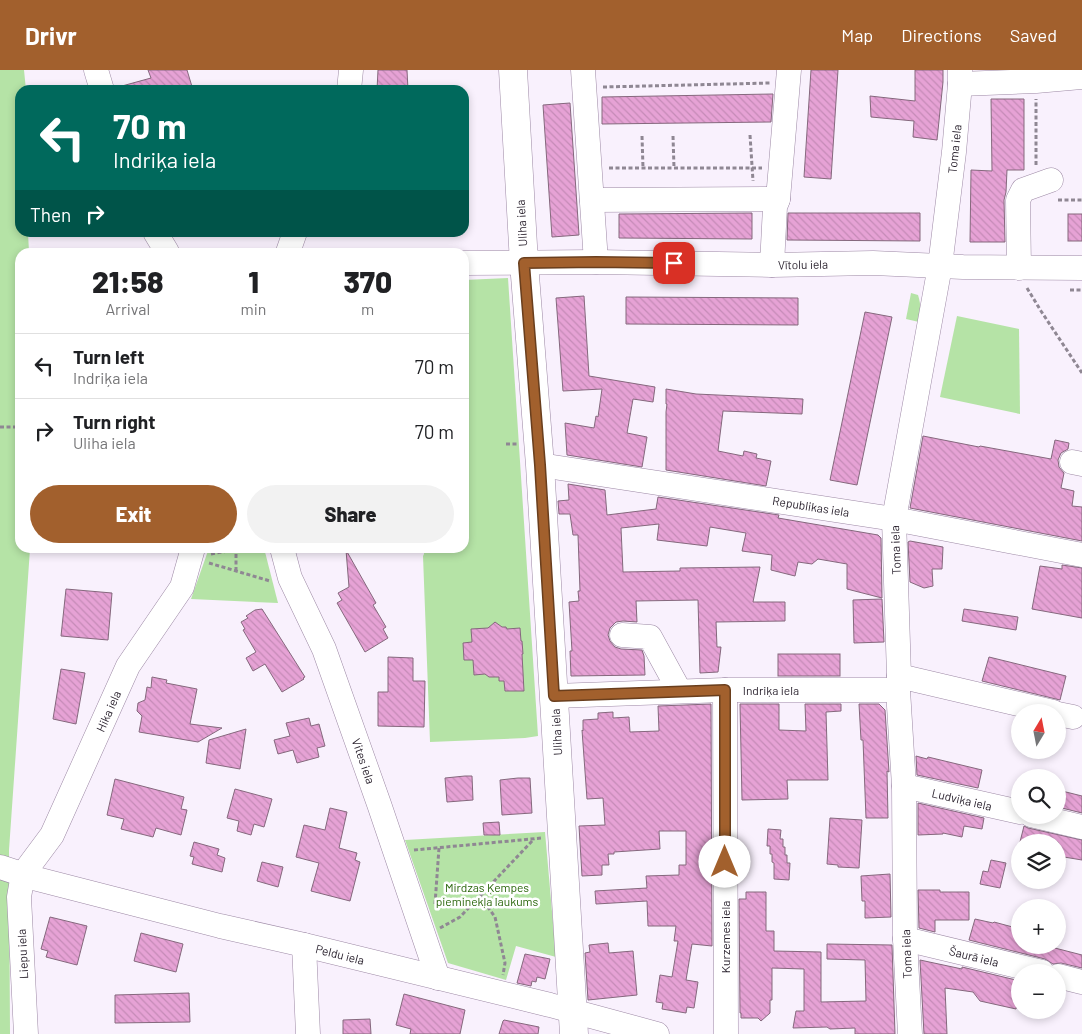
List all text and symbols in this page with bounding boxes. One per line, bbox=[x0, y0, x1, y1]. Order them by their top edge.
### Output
text: Drivr bbox=[25, 21, 77, 50]
text: Map bbox=[841, 24, 873, 46]
text: Directions bbox=[901, 24, 982, 46]
text: Saved bbox=[1010, 24, 1057, 46]
text: 70 m bbox=[113, 104, 187, 146]
icon: left bbox=[30, 105, 95, 170]
street label: Toma iela bbox=[944, 124, 964, 174]
text: Indriķa iela bbox=[113, 146, 216, 172]
street label: Uliha iela bbox=[513, 199, 529, 247]
icon: right bbox=[81, 200, 109, 228]
text: Then bbox=[30, 203, 71, 226]
pin bbox=[653, 242, 695, 284]
icon: arrive bbox=[660, 249, 688, 277]
street label: Vītolu iela bbox=[778, 257, 828, 271]
text: 21:58 bbox=[92, 263, 164, 299]
text: 1 bbox=[248, 263, 259, 299]
text: 370 bbox=[343, 263, 392, 299]
text: Arrival bbox=[105, 299, 150, 318]
text: min bbox=[241, 299, 266, 318]
text: m bbox=[361, 299, 374, 318]
text: Turn left bbox=[73, 345, 144, 368]
icon: left bbox=[30, 352, 58, 380]
text: 70 m bbox=[415, 355, 454, 378]
text: Indriķa iela bbox=[73, 368, 148, 387]
text: Turn right bbox=[73, 410, 155, 433]
icon: right bbox=[30, 417, 58, 445]
text: 70 m bbox=[415, 420, 454, 443]
text: Uliha iela bbox=[73, 433, 136, 452]
button: Exit bbox=[30, 485, 237, 543]
button: Share bbox=[247, 485, 454, 543]
street label: Republikas iela bbox=[772, 493, 850, 519]
street label: Toma iela bbox=[887, 525, 903, 575]
street label: Indriķa iela bbox=[743, 683, 799, 697]
street label: Hika iela bbox=[93, 688, 123, 734]
north arrow bbox=[1011, 704, 1066, 759]
map controls bbox=[1011, 704, 1066, 1019]
street label: Uliha iela bbox=[548, 708, 564, 756]
street label: Vites iela bbox=[350, 736, 378, 786]
button: search bbox=[1011, 769, 1066, 824]
street label: Ludviķa iela bbox=[931, 785, 993, 813]
button: layers bbox=[1011, 834, 1066, 889]
position arrow bbox=[698, 835, 750, 887]
park label: Mirdzas Ķempes pieminekļa laukums bbox=[436, 880, 539, 908]
button: + bbox=[1011, 899, 1066, 954]
street label: Kurzemes iela bbox=[718, 901, 732, 973]
street label: Liepu iela bbox=[14, 929, 30, 979]
street label: Toma iela bbox=[898, 929, 914, 979]
street label: Peldu iela bbox=[314, 941, 366, 967]
street label: Šaurā iela bbox=[948, 943, 1000, 969]
button: − bbox=[1011, 964, 1066, 1019]

